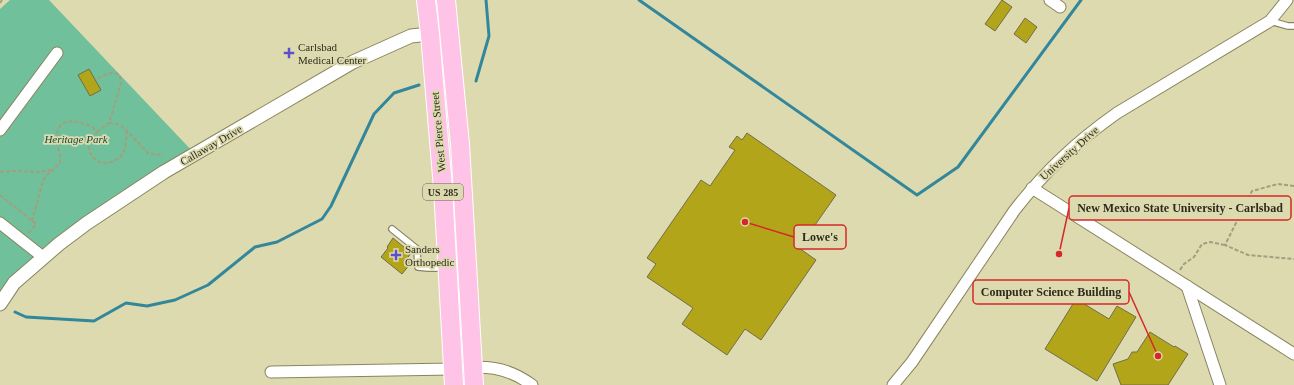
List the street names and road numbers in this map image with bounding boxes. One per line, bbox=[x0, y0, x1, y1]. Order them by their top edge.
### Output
street label: West Pierce Street bbox=[429, 91, 447, 173]
street label: Callaway Drive bbox=[178, 122, 244, 168]
street label: University Drive bbox=[1037, 124, 1101, 182]
road number: US 285 bbox=[423, 184, 463, 200]

